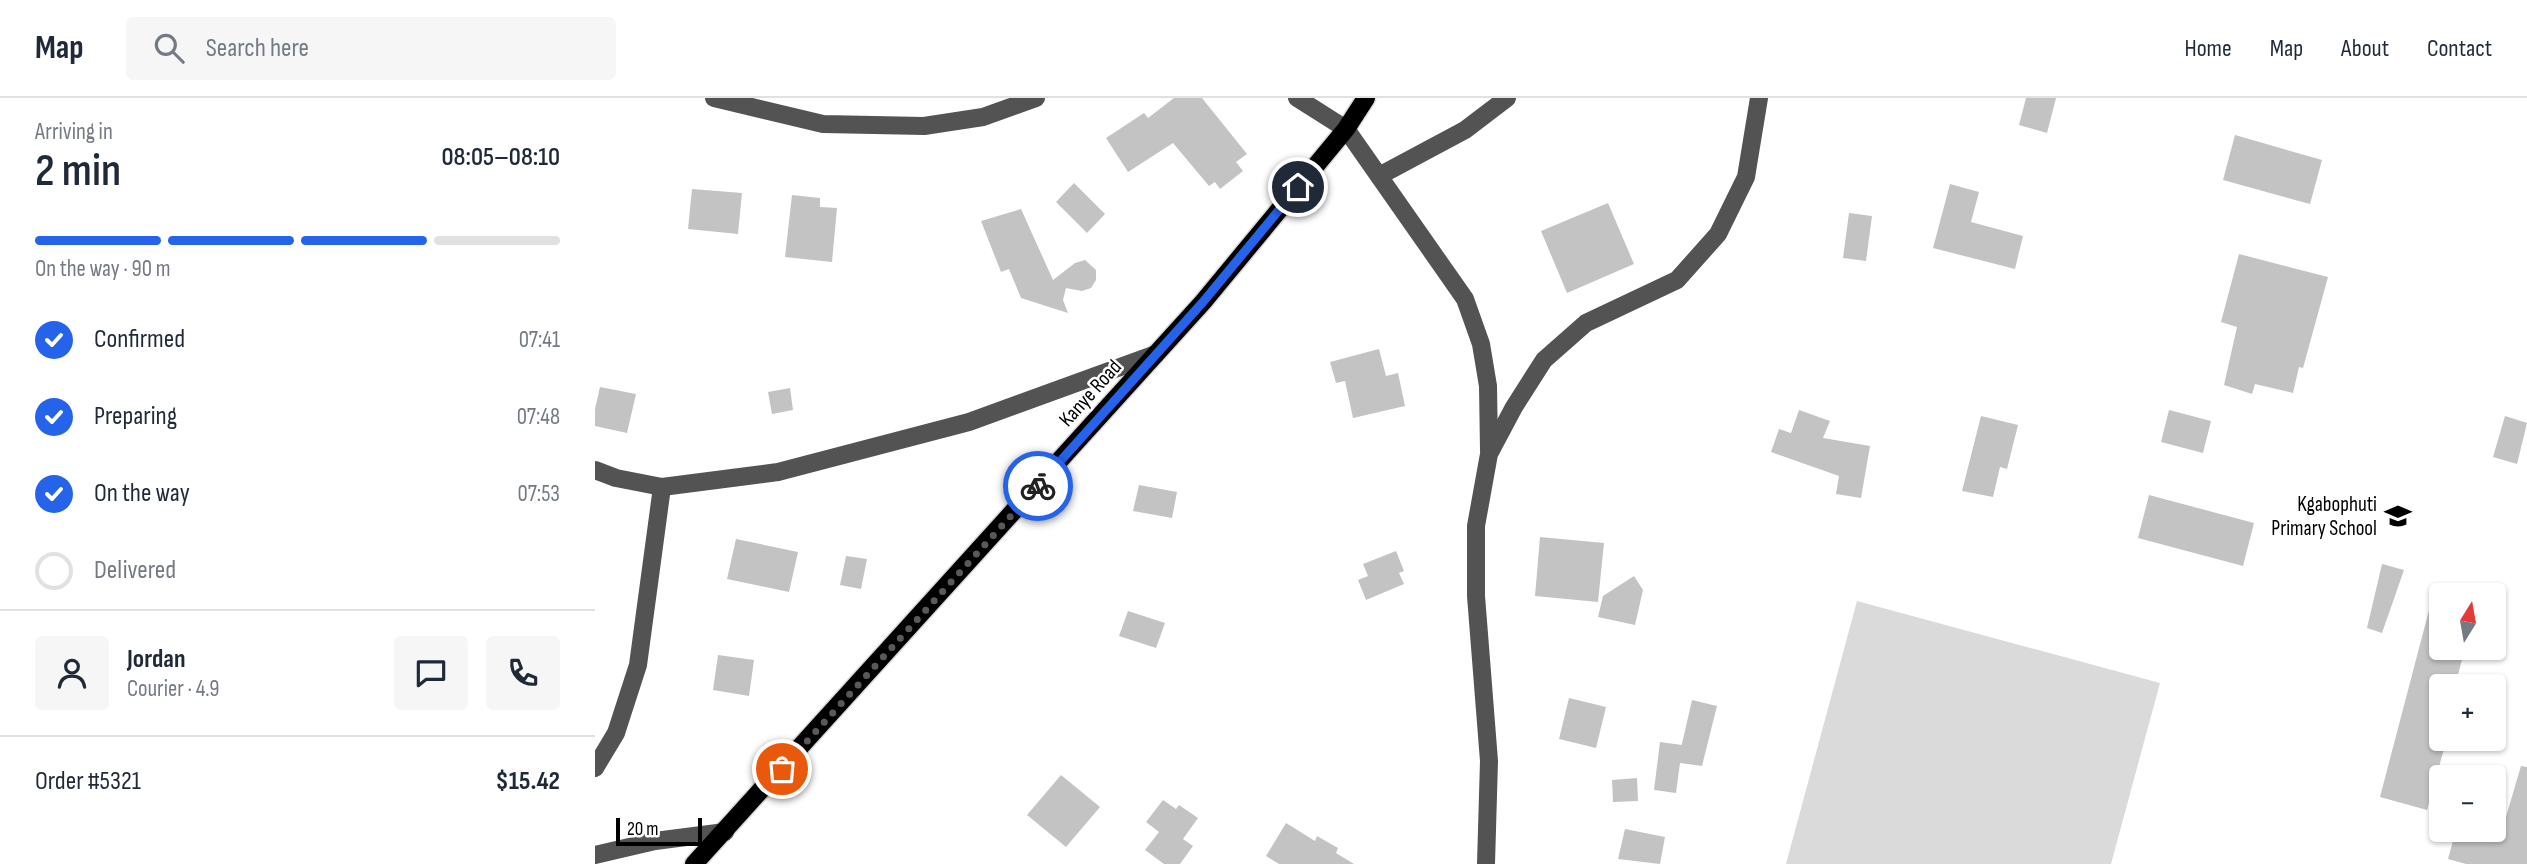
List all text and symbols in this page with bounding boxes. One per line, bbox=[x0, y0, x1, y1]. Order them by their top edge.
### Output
search box bbox=[126, 17, 616, 80]
text: Map bbox=[35, 28, 84, 68]
icon: search bbox=[150, 29, 188, 67]
text: Search here bbox=[206, 33, 309, 64]
text: Home bbox=[2184, 34, 2232, 63]
text: Map bbox=[2270, 34, 2303, 63]
text: About bbox=[2341, 34, 2389, 63]
text: Contact bbox=[2427, 34, 2492, 63]
text: Arriving in bbox=[35, 118, 113, 146]
text: 08:05–08:10 bbox=[442, 142, 560, 173]
text: 2 min bbox=[35, 144, 121, 199]
pin bbox=[1268, 157, 1328, 217]
icon: home bbox=[1279, 168, 1317, 206]
text: On the way · 90 m bbox=[35, 255, 170, 283]
icon: check bbox=[35, 321, 73, 359]
text: Confirmed bbox=[94, 324, 185, 355]
text: 07:41 bbox=[519, 326, 560, 354]
street label: Kanye Road bbox=[1054, 355, 1127, 432]
icon: check bbox=[35, 398, 73, 436]
text: Preparing bbox=[94, 401, 177, 432]
text: 07:48 bbox=[517, 403, 560, 431]
courier bbox=[1003, 451, 1073, 521]
icon: bike bbox=[1019, 467, 1057, 505]
icon: check bbox=[35, 475, 73, 513]
text: On the way bbox=[94, 478, 190, 509]
text: 07:53 bbox=[518, 480, 560, 508]
place label: Kgabophuti Primary School bbox=[2271, 492, 2377, 541]
school or university icon: Kgabophuti Primary School bbox=[2383, 501, 2413, 531]
text: Delivered bbox=[94, 555, 176, 586]
north arrow bbox=[2429, 583, 2506, 660]
map controls bbox=[2429, 583, 2506, 842]
button: person bbox=[35, 636, 109, 710]
button: chat bbox=[394, 636, 468, 710]
button: phone bbox=[486, 636, 560, 710]
text: Jordan bbox=[127, 644, 185, 675]
button: + bbox=[2429, 674, 2506, 751]
text: Courier · 4.9 bbox=[127, 675, 219, 703]
pin bbox=[752, 739, 812, 799]
icon: bag bbox=[763, 750, 801, 788]
button: − bbox=[2429, 765, 2506, 842]
text: Order #5321 bbox=[35, 766, 141, 797]
text: $15.42 bbox=[495, 766, 560, 797]
scale bar bbox=[616, 815, 702, 847]
text: 20 m bbox=[627, 818, 659, 841]

